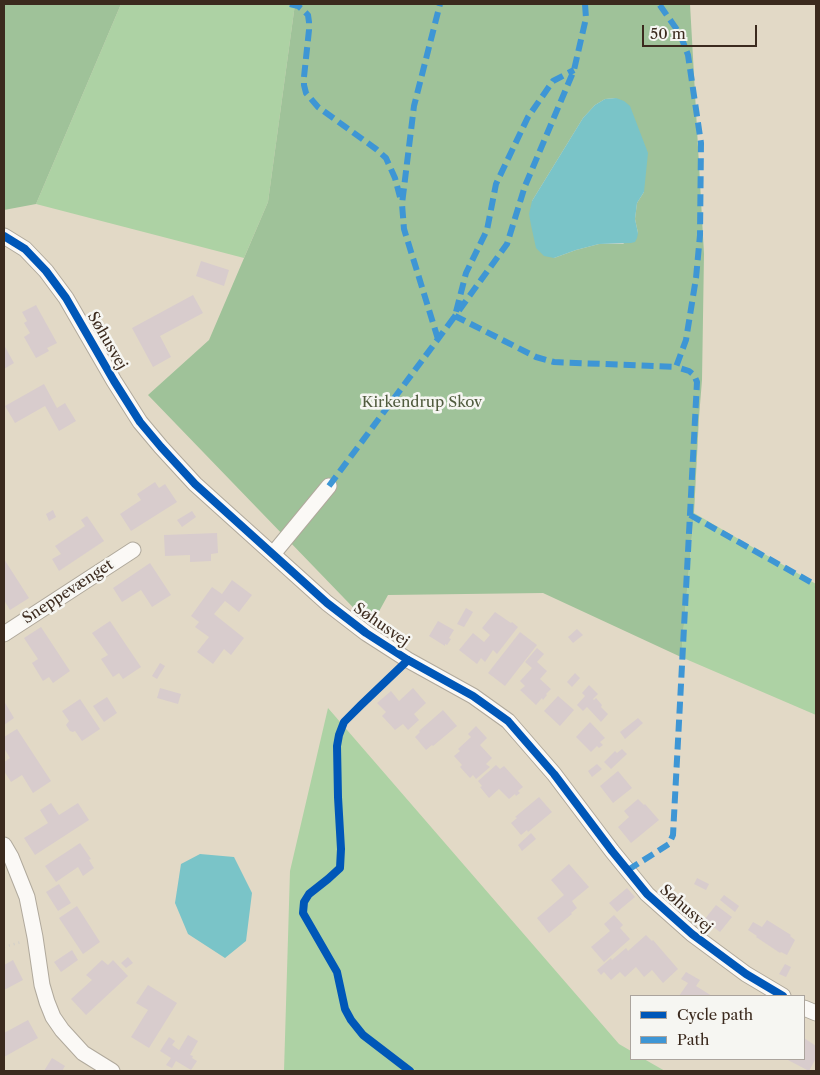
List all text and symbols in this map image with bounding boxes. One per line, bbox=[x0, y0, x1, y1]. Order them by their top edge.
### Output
scale bar bbox=[645, 15, 760, 47]
text: 50 m bbox=[650, 24, 686, 43]
street label: Søhusvej bbox=[83, 309, 131, 373]
park label: Kirkendrup Skov bbox=[362, 394, 482, 412]
street label: Sneppevænget bbox=[19, 556, 117, 628]
street label: Søhusvej bbox=[350, 599, 412, 651]
street label: Søhusvej bbox=[656, 881, 716, 937]
legend bbox=[630, 995, 805, 1060]
text: Cycle path bbox=[677, 1005, 753, 1024]
text: Path bbox=[677, 1030, 709, 1049]

